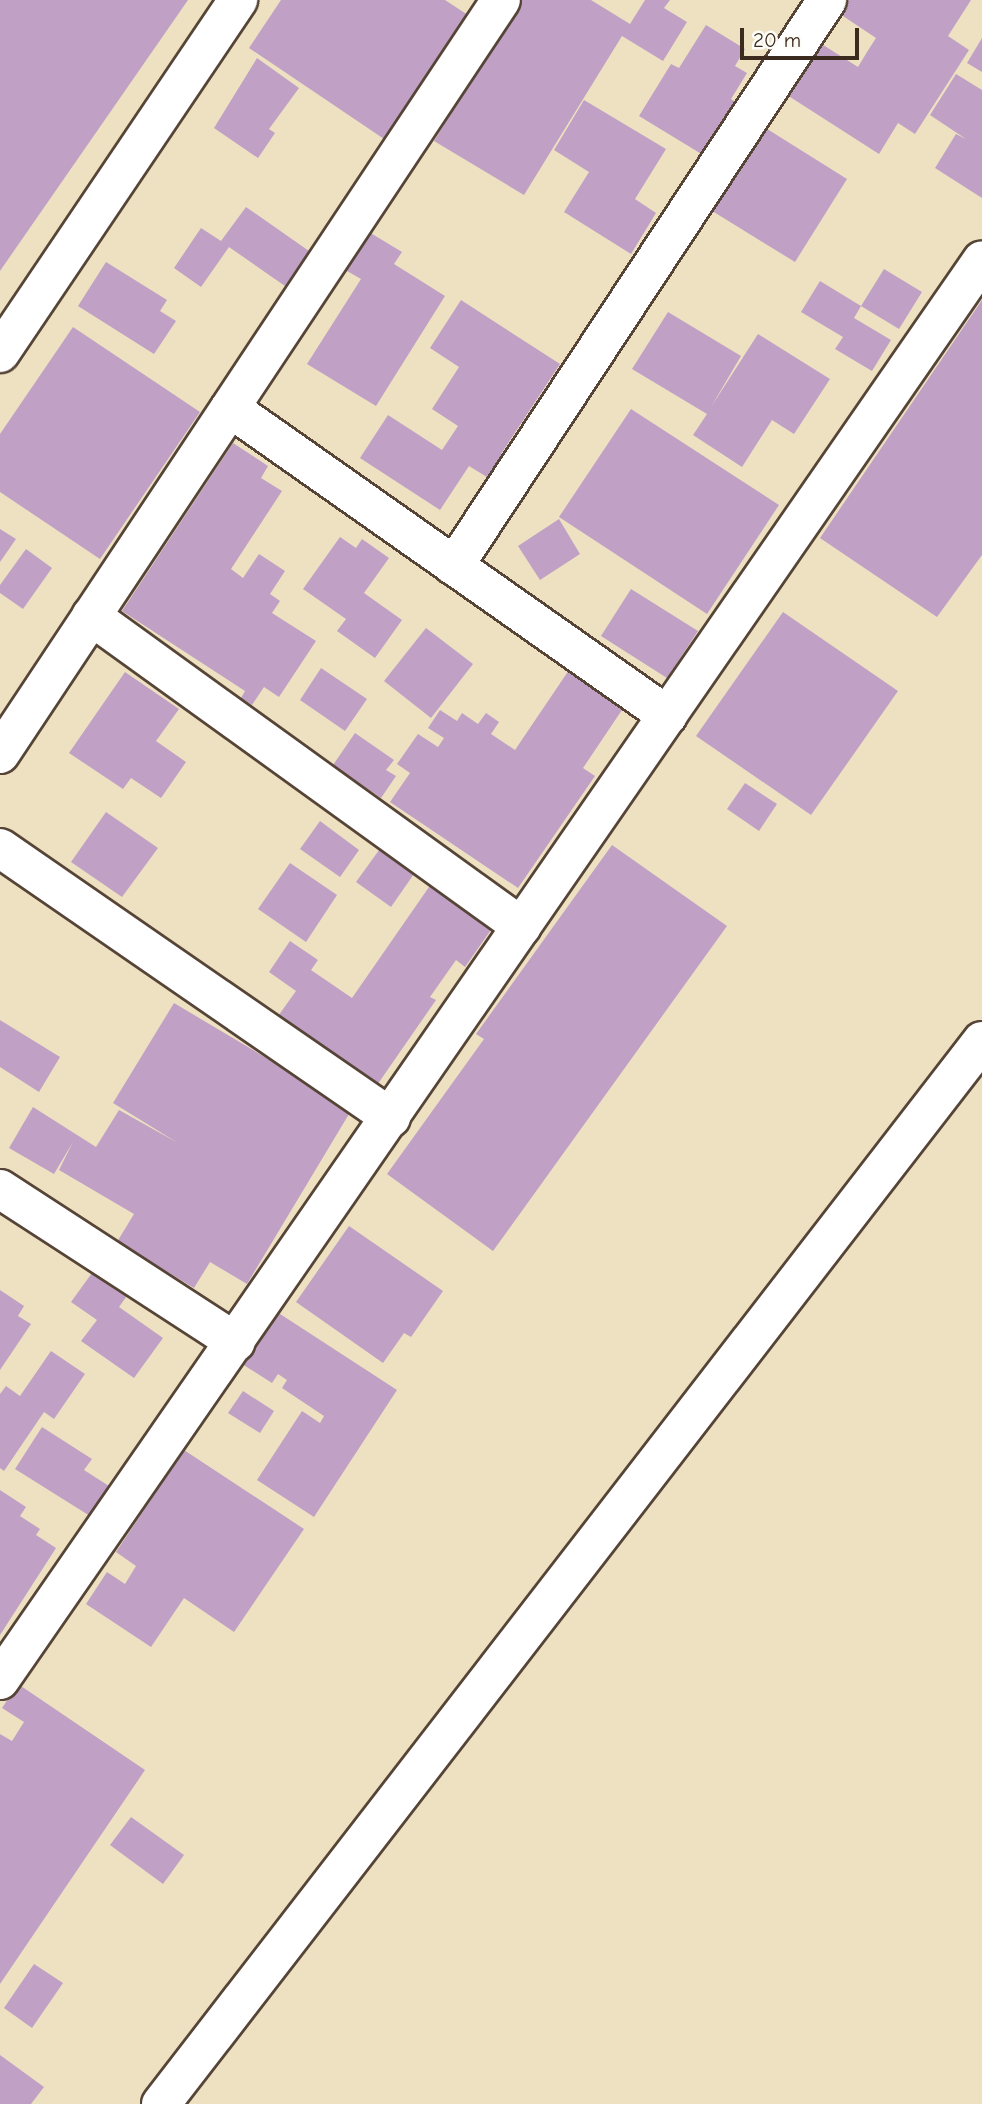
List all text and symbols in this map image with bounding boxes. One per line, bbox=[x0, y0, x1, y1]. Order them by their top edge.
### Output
scale bar bbox=[744, 14, 863, 58]
text: 20 m bbox=[753, 28, 801, 52]

